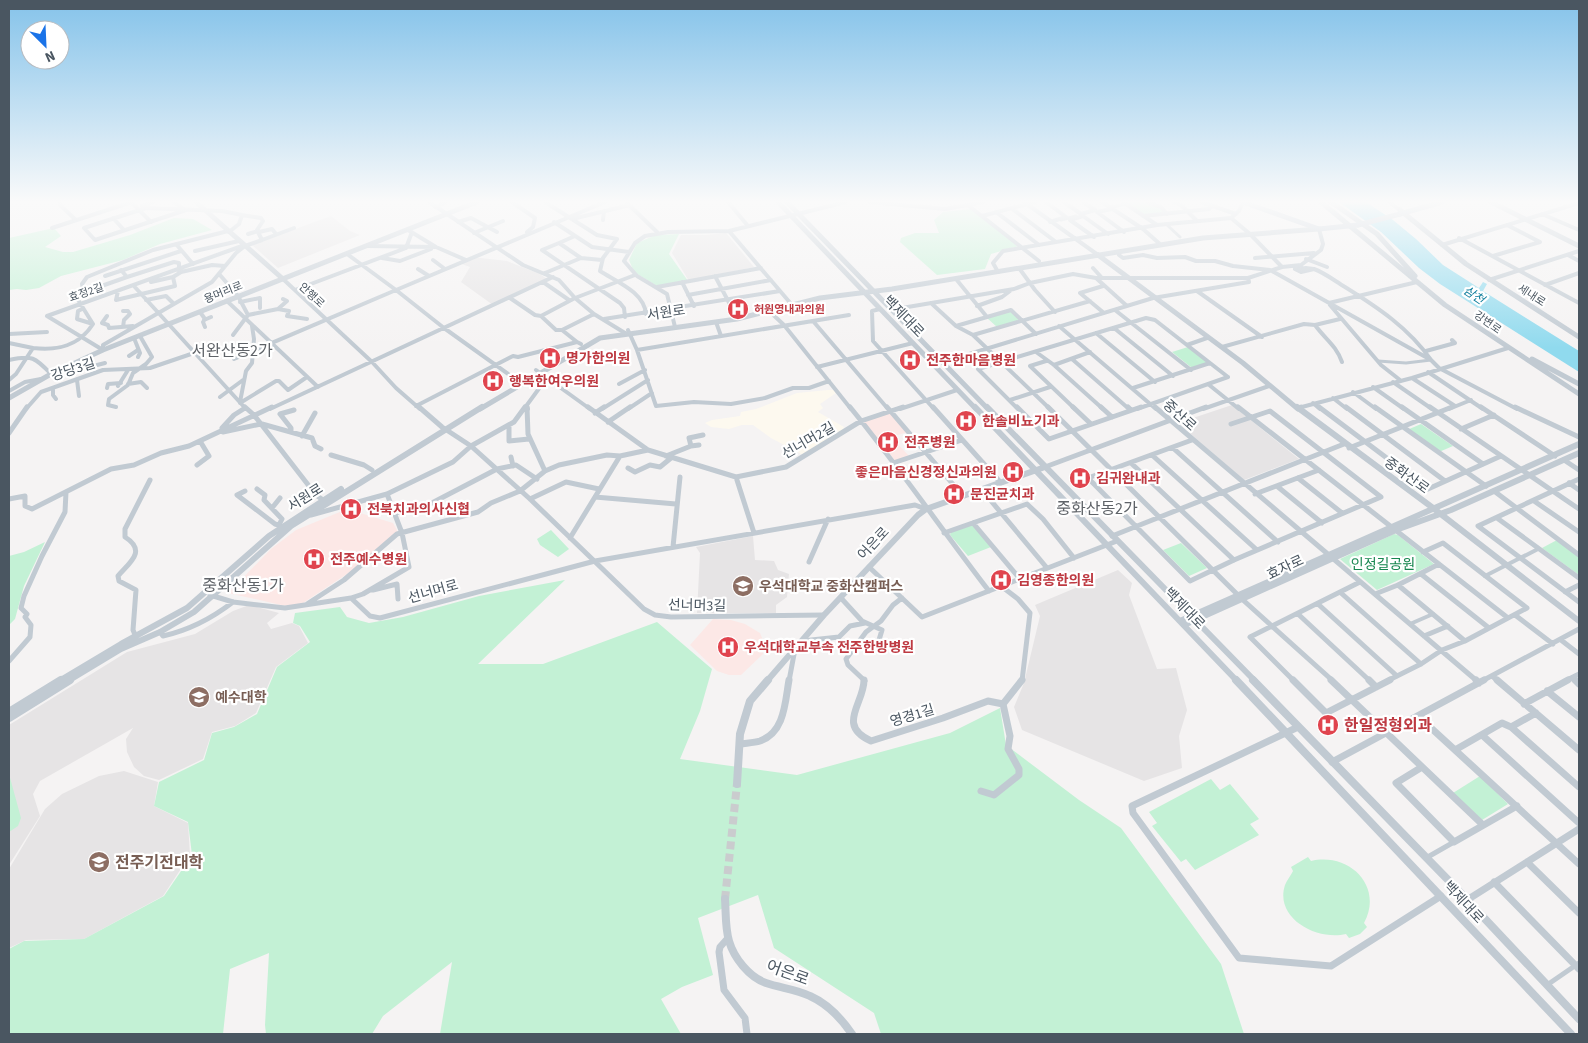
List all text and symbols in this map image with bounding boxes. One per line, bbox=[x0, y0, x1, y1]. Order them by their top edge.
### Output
north arrow bbox=[20, 20, 70, 70]
text: N bbox=[42, 45, 58, 67]
street label: 용머리로 bbox=[202, 278, 245, 307]
street label: 효정2길 bbox=[67, 280, 106, 305]
street label: 안행로 bbox=[295, 280, 328, 311]
street label: 세내로 bbox=[1515, 281, 1549, 310]
water label: 삼천 bbox=[1460, 282, 1489, 310]
street label: 백제대로 bbox=[878, 291, 928, 342]
hospital icon: 허원영내과의원 bbox=[726, 297, 750, 321]
street label: 서원로 bbox=[646, 300, 687, 326]
place label: 허원영내과의원 bbox=[754, 302, 825, 317]
street label: 강변로 bbox=[1471, 308, 1504, 337]
district label: 서완산동2가 bbox=[191, 340, 273, 362]
hospital icon: 명가한의원 bbox=[538, 346, 562, 370]
hospital icon: 전주한마음병원 bbox=[898, 348, 922, 372]
place label: 명가한의원 bbox=[566, 349, 630, 369]
place label: 전주한마음병원 bbox=[926, 351, 1016, 371]
street label: 강당3길 bbox=[49, 353, 98, 387]
hospital icon: 행복한여우의원 bbox=[481, 369, 505, 393]
place label: 행복한여우의원 bbox=[509, 372, 599, 392]
street label: 중산로 bbox=[1158, 395, 1200, 436]
hospital icon: 한솔비뇨기과 bbox=[954, 409, 978, 433]
place label: 한솔비뇨기과 bbox=[982, 412, 1059, 432]
street label: 선너머2길 bbox=[778, 418, 839, 464]
hospital icon: 전주병원 bbox=[876, 430, 900, 454]
place label: 전주병원 bbox=[904, 433, 956, 453]
street label: 중화산로 bbox=[1380, 453, 1433, 499]
hospital icon: 좋은마음신경정신과의원 bbox=[1001, 460, 1025, 484]
place label: 좋은마음신경정신과의원 bbox=[855, 463, 997, 483]
hospital icon: 김귀완내과 bbox=[1068, 466, 1092, 490]
place label: 김귀완내과 bbox=[1096, 469, 1161, 489]
street label: 서원로 bbox=[284, 479, 327, 517]
hospital icon: 문진균치과 bbox=[942, 482, 966, 506]
place label: 문진균치과 bbox=[970, 485, 1035, 505]
hospital icon: 전북치과의사신협 bbox=[339, 497, 363, 521]
district label: 중화산동2가 bbox=[1056, 498, 1138, 520]
place label: 전북치과의사신협 bbox=[367, 500, 470, 520]
street label: 어은로 bbox=[853, 523, 894, 565]
hospital icon: 전주예수병원 bbox=[302, 547, 326, 571]
place label: 전주예수병원 bbox=[330, 550, 407, 570]
street label: 효자로 bbox=[1264, 551, 1307, 585]
park label: 인정길공원 bbox=[1351, 555, 1415, 575]
hospital icon: 김영종한의원 bbox=[989, 568, 1013, 592]
place label: 김영종한의원 bbox=[1017, 571, 1094, 591]
school or university icon: 우석대학교 중화산캠퍼스 bbox=[731, 574, 755, 598]
district label: 중화산동1가 bbox=[202, 575, 284, 597]
street label: 선너머로 bbox=[406, 575, 461, 609]
place label: 우석대학교 중화산캠퍼스 bbox=[759, 577, 904, 597]
street label: 백제대로 bbox=[1159, 583, 1209, 634]
street label: 선너머3길 bbox=[668, 595, 726, 617]
hospital icon: 우석대학교부속 전주한방병원 bbox=[716, 635, 740, 659]
place label: 우석대학교부속 전주한방병원 bbox=[744, 638, 914, 658]
school or university icon: 예수대학 bbox=[187, 685, 211, 709]
place label: 예수대학 bbox=[215, 688, 267, 708]
street label: 영경1길 bbox=[888, 700, 937, 732]
hospital icon: 한일정형외과 bbox=[1316, 713, 1340, 737]
place label: 한일정형외과 bbox=[1344, 715, 1432, 737]
school or university icon: 전주기전대학 bbox=[87, 850, 111, 874]
place label: 전주기전대학 bbox=[115, 852, 204, 874]
street label: 백제대로 bbox=[1438, 877, 1488, 928]
street label: 어은로 bbox=[763, 955, 812, 991]

